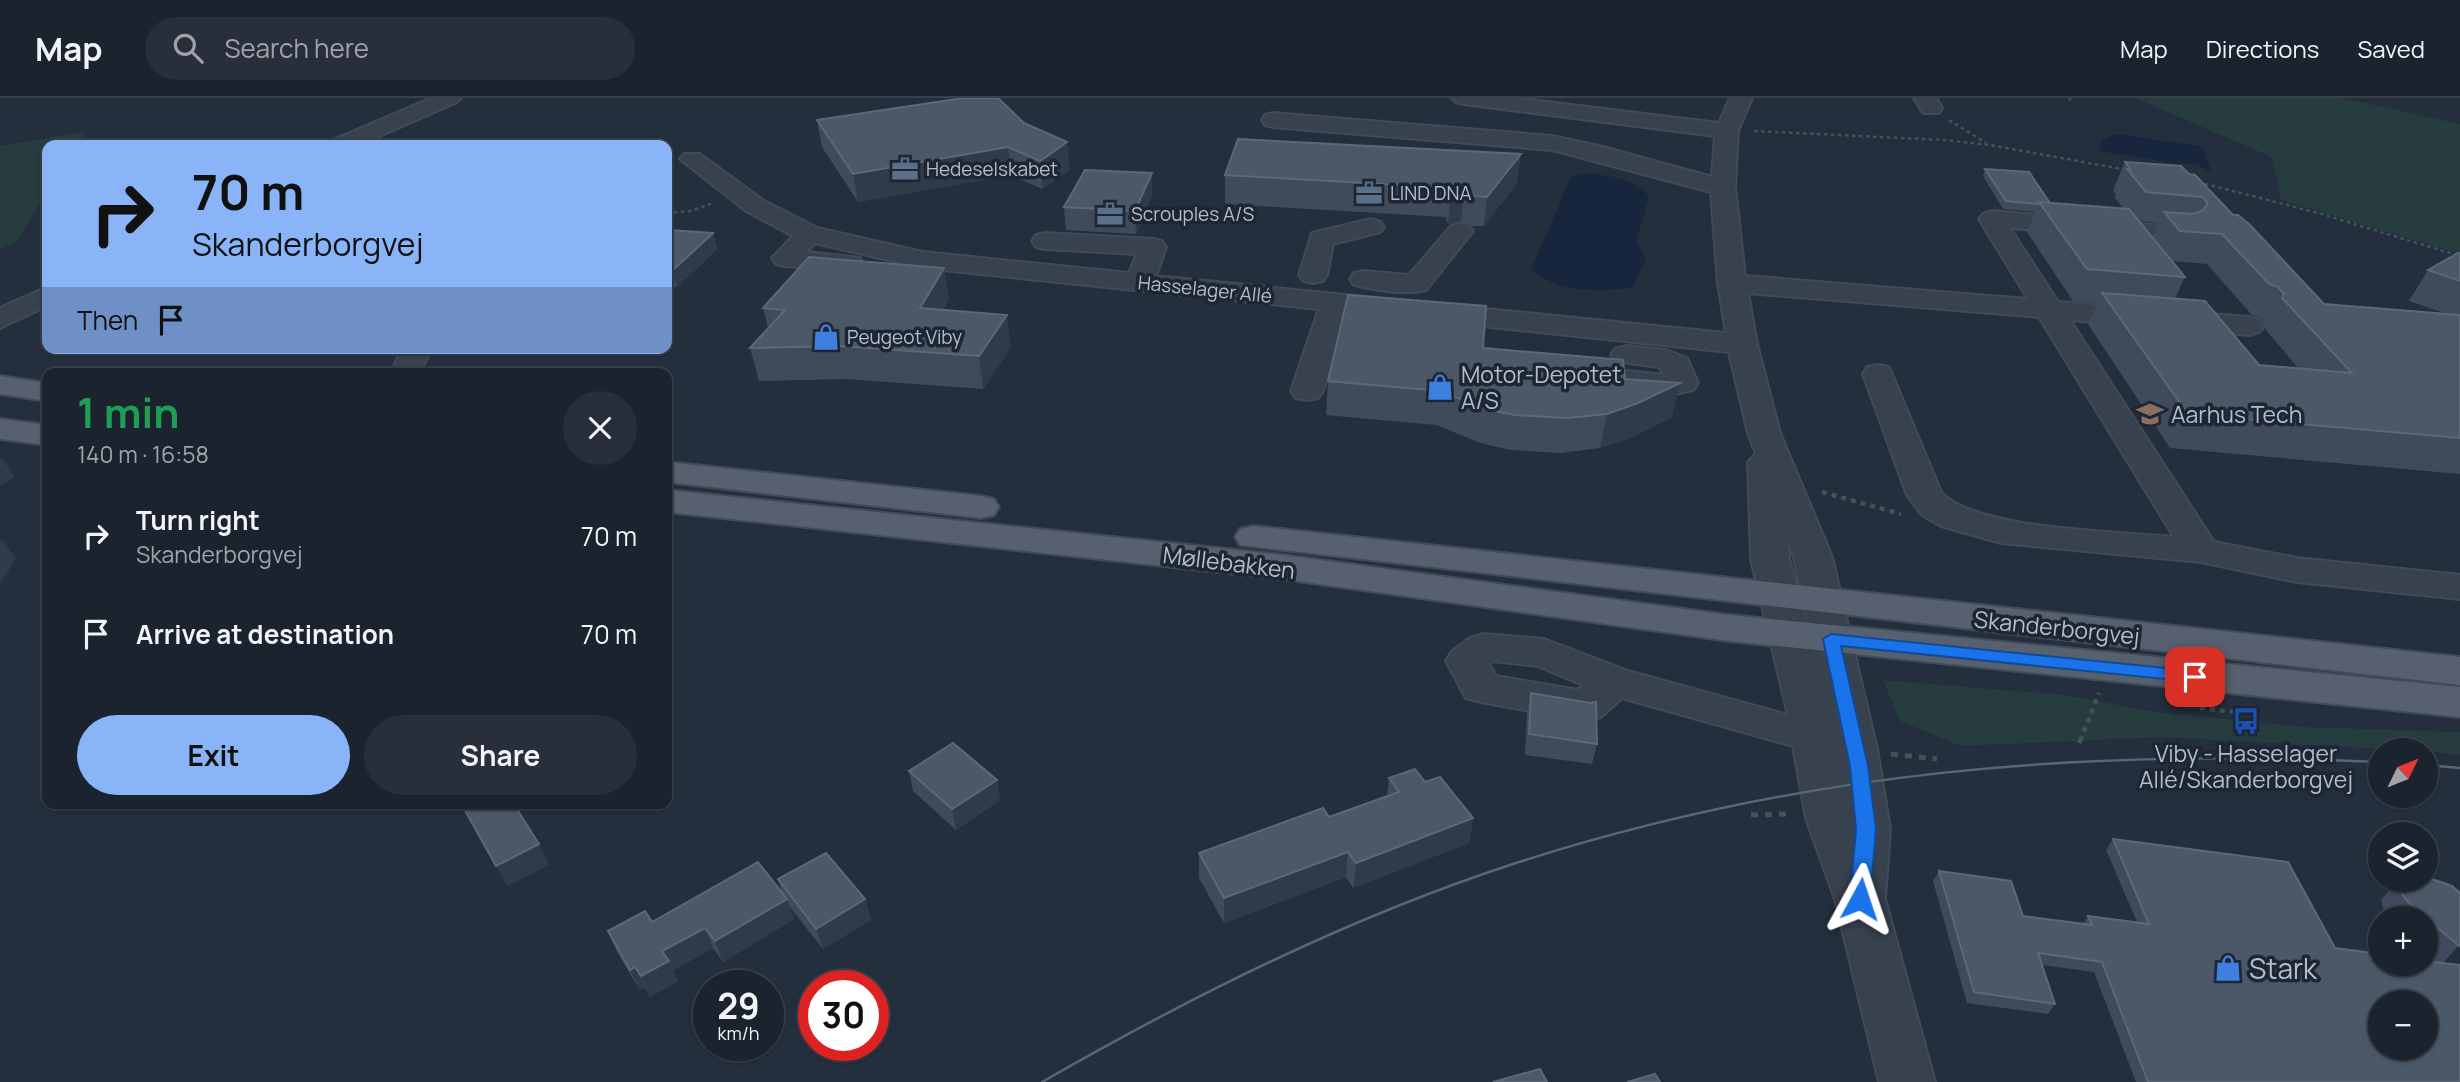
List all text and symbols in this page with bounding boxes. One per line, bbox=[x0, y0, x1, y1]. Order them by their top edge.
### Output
search box bbox=[145, 17, 635, 80]
text: Map bbox=[35, 26, 103, 71]
icon: search bbox=[169, 29, 207, 67]
text: Search here bbox=[225, 30, 369, 66]
text: Map bbox=[2120, 32, 2168, 65]
text: Directions bbox=[2206, 32, 2319, 65]
text: Saved bbox=[2357, 32, 2425, 65]
office icon: Hedeselskabet bbox=[890, 154, 920, 184]
place label: Hedeselskabet bbox=[926, 156, 1058, 182]
text: 70 m bbox=[192, 158, 304, 225]
icon: right bbox=[77, 168, 168, 259]
office icon: LIND DNA bbox=[1354, 178, 1384, 208]
place label: LIND DNA bbox=[1390, 180, 1472, 206]
office icon: Scrouples A/S bbox=[1095, 199, 1125, 229]
place label: Scrouples A/S bbox=[1131, 201, 1254, 227]
text: Skanderborgvej bbox=[192, 222, 424, 266]
street label: Hasselager Allé bbox=[1137, 269, 1273, 309]
icon: arrive bbox=[152, 301, 190, 339]
text: Then bbox=[77, 302, 138, 338]
shop icon: Peugeot Viby bbox=[811, 322, 841, 352]
place label: Peugeot Viby bbox=[847, 324, 962, 350]
place label: Motor-Depotet A/S bbox=[1461, 358, 1621, 416]
shop icon: Motor-Depotet A/S bbox=[1425, 372, 1455, 402]
text: 1 min bbox=[77, 383, 180, 441]
button: close bbox=[563, 391, 637, 465]
place label: Aarhus Tech bbox=[2171, 398, 2302, 430]
school or university icon: Aarhus Tech bbox=[2135, 399, 2165, 429]
text: 140 m · 16:58 bbox=[77, 438, 209, 470]
text: Turn right bbox=[136, 502, 260, 538]
icon: right bbox=[77, 517, 115, 555]
text: 70 m bbox=[581, 518, 637, 554]
text: Skanderborgvej bbox=[136, 538, 302, 570]
street label: Møllebakken bbox=[1161, 538, 1297, 586]
street label: Skanderborgvej bbox=[1973, 602, 2141, 652]
icon: arrive bbox=[77, 615, 115, 653]
text: Arrive at destination bbox=[136, 616, 394, 652]
text: 70 m bbox=[581, 616, 637, 652]
pin bbox=[2165, 647, 2225, 707]
icon: arrive bbox=[2176, 658, 2214, 696]
bus stop icon: Viby - Hasselager Allé/Skanderborgvej bbox=[2231, 706, 2261, 736]
button: Exit bbox=[77, 715, 350, 795]
button: Share bbox=[364, 715, 637, 795]
place label: Viby - Hasselager Allé/Skanderborgvej bbox=[2139, 737, 2353, 795]
north arrow bbox=[2368, 738, 2438, 808]
map controls bbox=[2368, 738, 2438, 1060]
button: layers bbox=[2368, 822, 2438, 892]
position arrow bbox=[1823, 862, 1897, 936]
button: + bbox=[2368, 906, 2438, 976]
place label: Stark bbox=[2249, 949, 2318, 987]
shop icon: Stark bbox=[2213, 953, 2243, 983]
speed limit sign: 30 bbox=[798, 970, 889, 1061]
text: 29 bbox=[717, 982, 760, 1030]
button: − bbox=[2368, 990, 2438, 1060]
text: km/h bbox=[718, 1021, 759, 1045]

